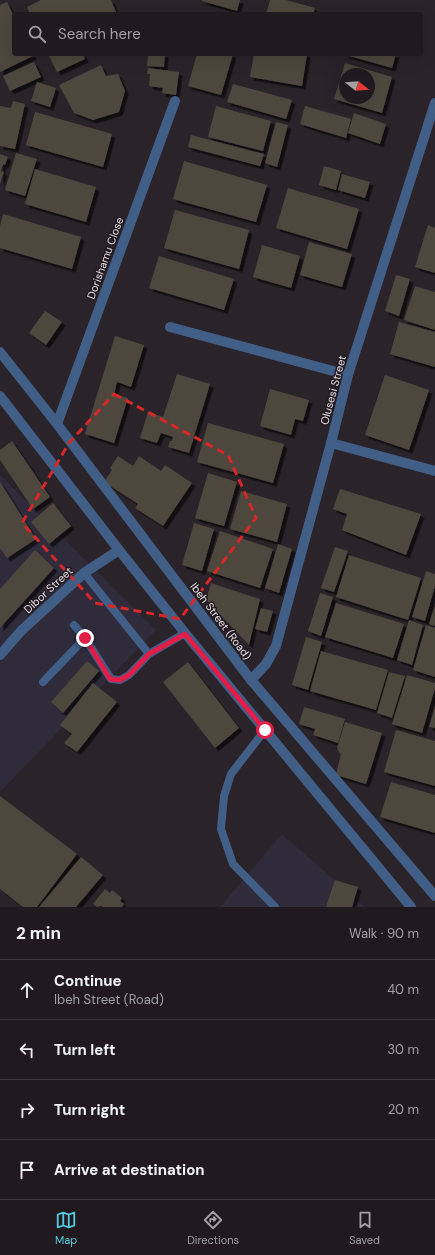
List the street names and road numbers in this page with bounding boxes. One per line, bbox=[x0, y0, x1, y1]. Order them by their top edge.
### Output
street label: Dorishamu Close bbox=[84, 215, 126, 301]
street label: Olusesi Street bbox=[317, 354, 349, 426]
street label: Dibor Street bbox=[21, 564, 75, 616]
street label: Ibeh Street (Road) bbox=[187, 580, 255, 662]

